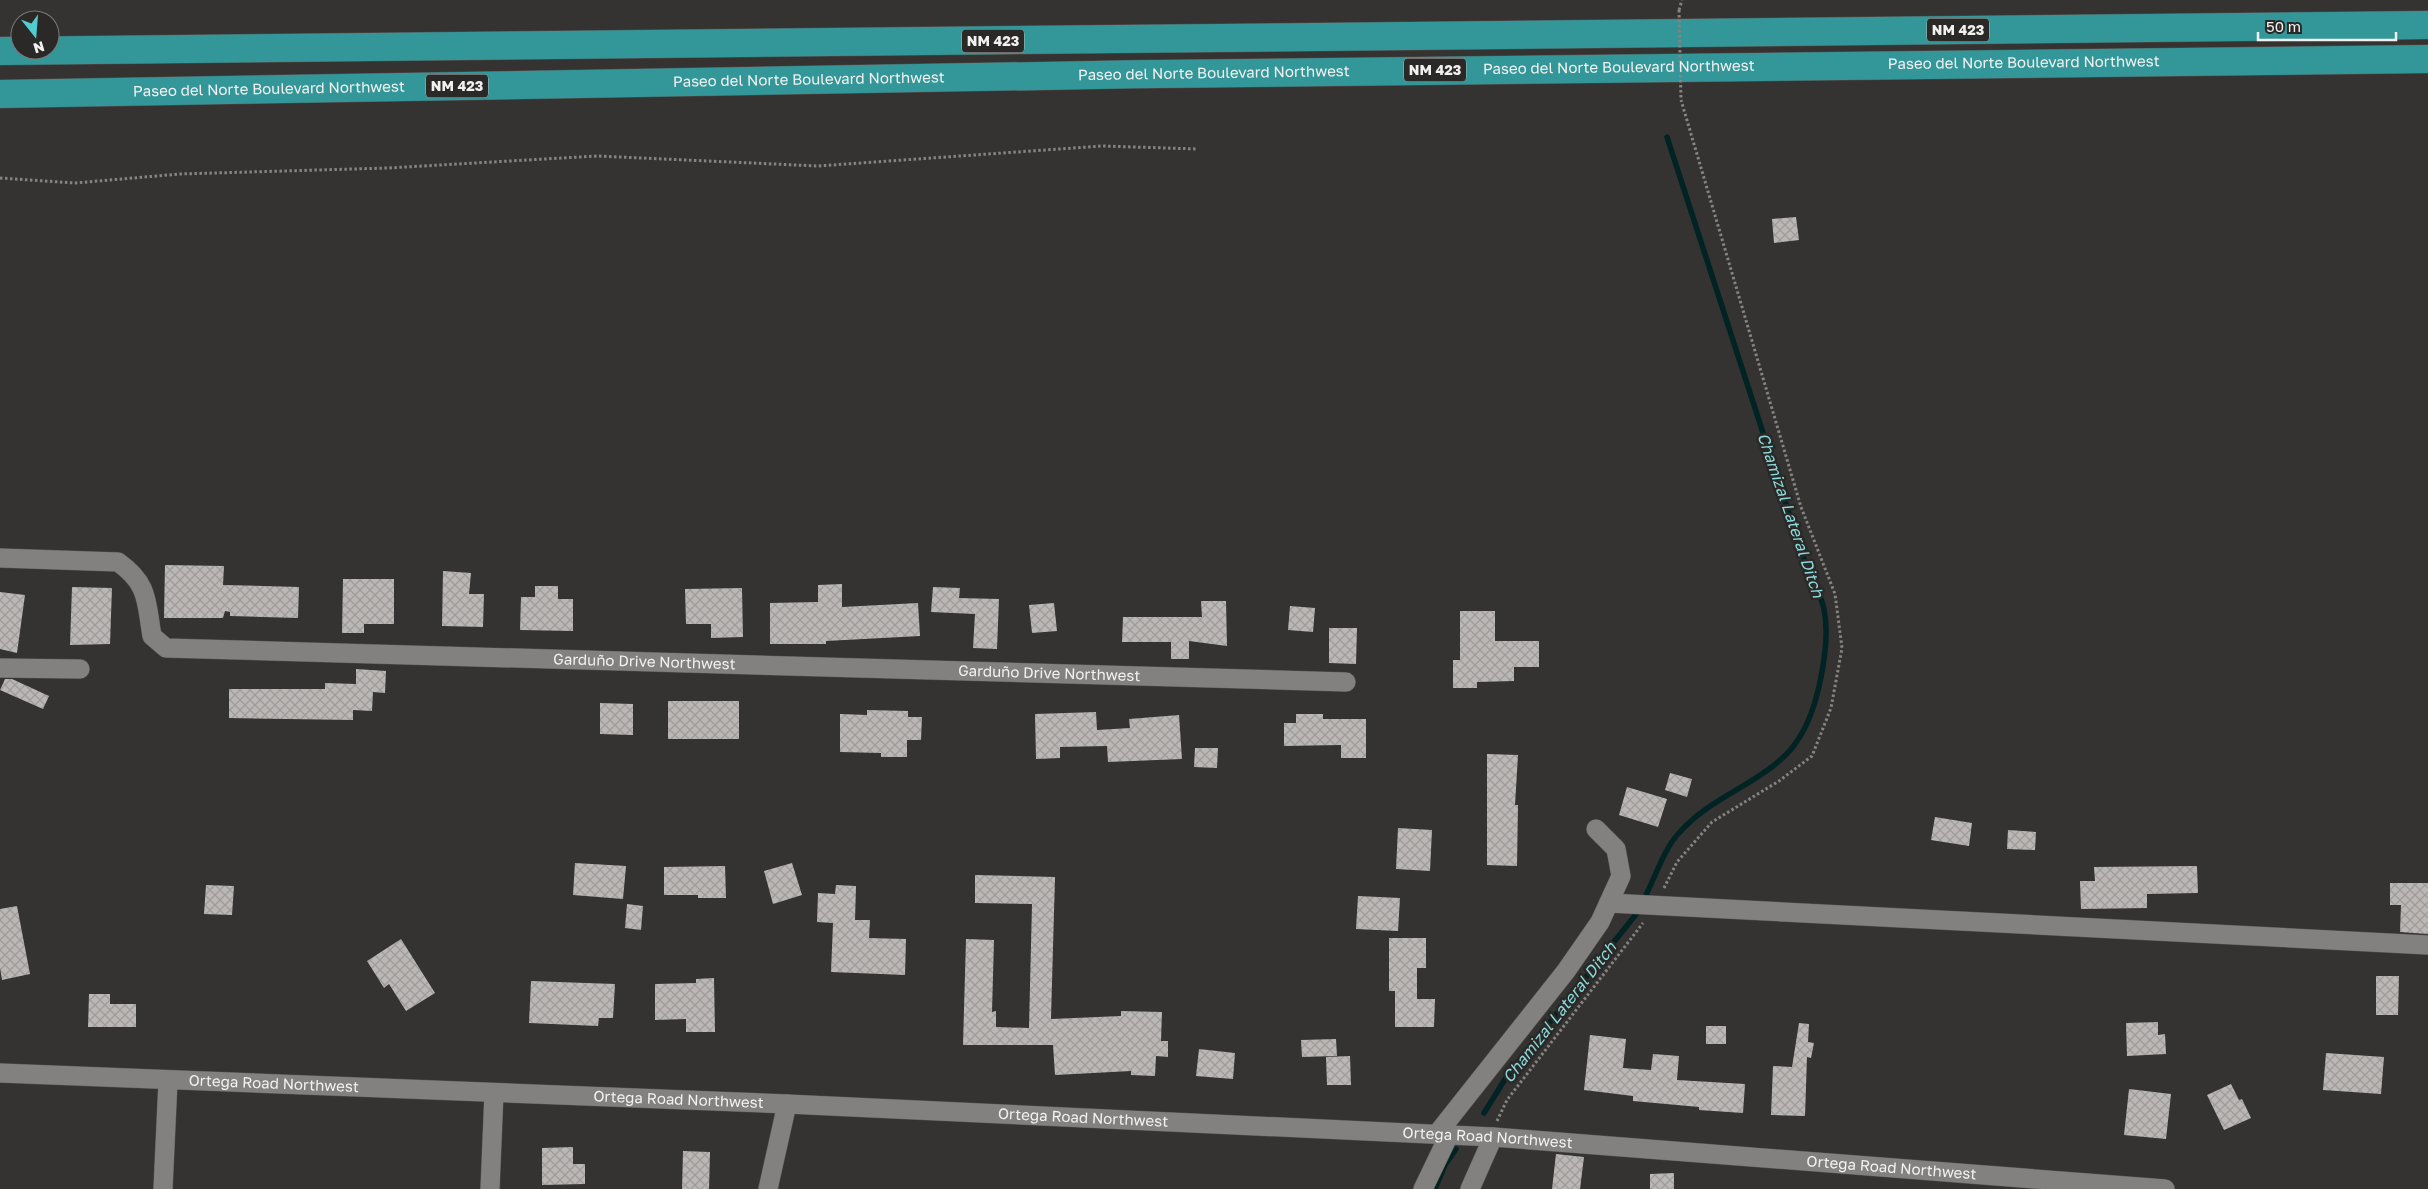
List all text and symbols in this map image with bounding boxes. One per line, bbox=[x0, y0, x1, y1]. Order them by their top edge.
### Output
north arrow bbox=[10, 10, 60, 60]
scale bar bbox=[2258, 10, 2396, 42]
text: 50 m bbox=[2266, 17, 2301, 35]
road number: NM 423 bbox=[1927, 18, 1989, 42]
road number: NM 423 bbox=[962, 29, 1024, 52]
text: N bbox=[31, 38, 47, 58]
street label: Paseo del Norte Boulevard Northwest bbox=[1888, 51, 2160, 72]
street label: Paseo del Norte Boulevard Northwest bbox=[1483, 56, 1755, 77]
road number: NM 423 bbox=[1404, 58, 1466, 82]
street label: Paseo del Norte Boulevard Northwest bbox=[1078, 61, 1350, 83]
street label: Paseo del Norte Boulevard Northwest bbox=[673, 67, 945, 90]
road number: NM 423 bbox=[426, 74, 488, 98]
street label: Paseo del Norte Boulevard Northwest bbox=[133, 77, 405, 100]
water label: Chamizal Lateral Ditch bbox=[1753, 430, 1829, 601]
street label: Garduño Drive Northwest bbox=[553, 649, 736, 672]
street label: Garduño Drive Northwest bbox=[958, 661, 1141, 684]
water label: Chamizal Lateral Ditch bbox=[1498, 937, 1621, 1086]
street label: Ortega Road Northwest bbox=[188, 1070, 359, 1095]
street label: Ortega Road Northwest bbox=[593, 1086, 764, 1111]
street label: Ortega Road Northwest bbox=[998, 1104, 1169, 1130]
street label: Ortega Road Northwest bbox=[1402, 1123, 1573, 1151]
street label: Ortega Road Northwest bbox=[1806, 1151, 1977, 1182]

